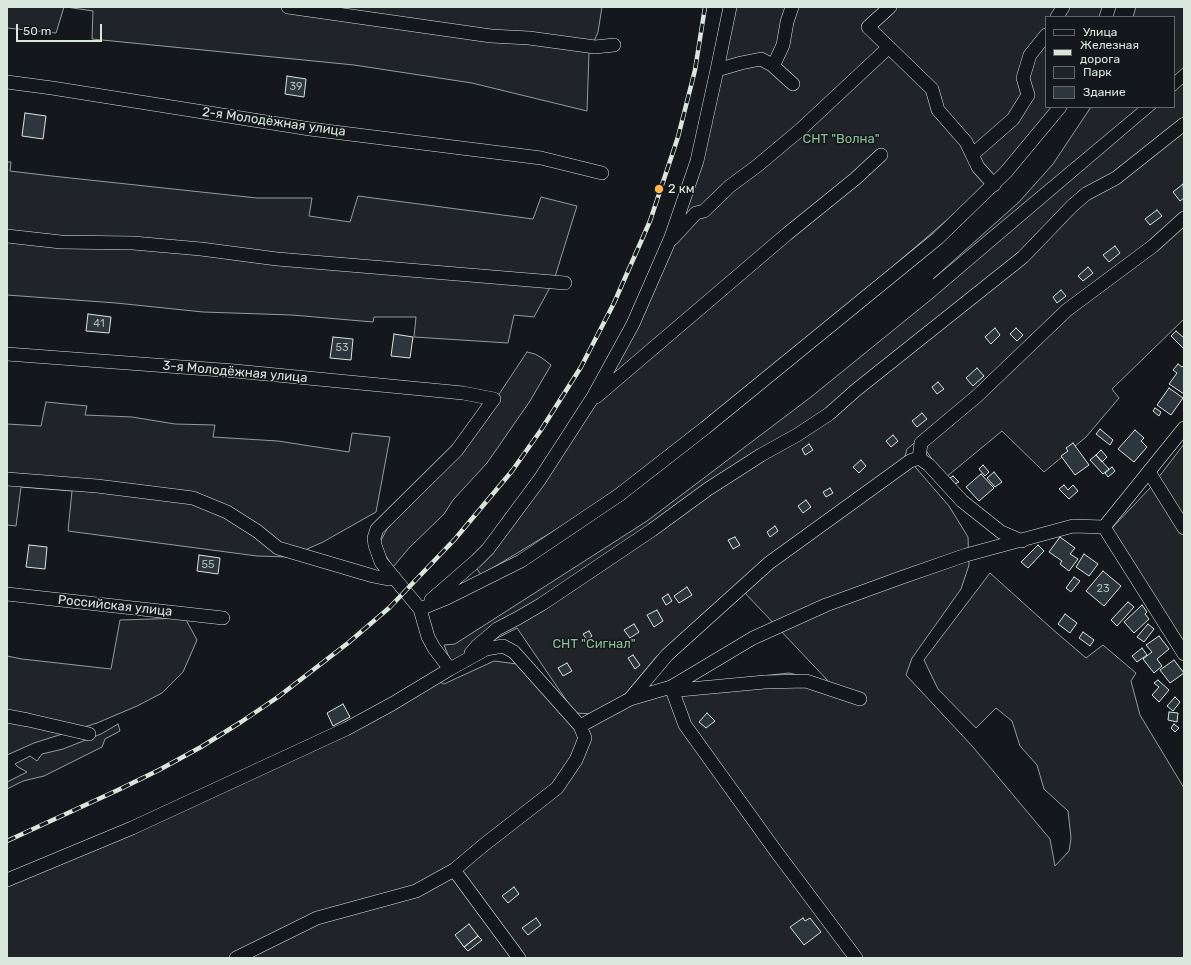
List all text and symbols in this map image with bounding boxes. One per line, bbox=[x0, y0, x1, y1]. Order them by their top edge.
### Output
scale bar bbox=[18, 16, 104, 42]
legend bbox=[1045, 16, 1175, 108]
text: 50 m bbox=[23, 24, 51, 38]
text: Улица bbox=[1083, 25, 1117, 39]
text: Железная дорога bbox=[1080, 38, 1139, 66]
text: Парк bbox=[1083, 65, 1112, 79]
house number: 39 bbox=[289, 80, 303, 94]
text: Здание bbox=[1083, 85, 1126, 99]
street label: 2-я Молодёжная улица bbox=[201, 104, 347, 140]
park label: СНТ "Волна" bbox=[802, 131, 880, 147]
place label: 2 км bbox=[668, 181, 695, 197]
marker: 2 км bbox=[653, 183, 665, 195]
house number: 41 bbox=[93, 317, 105, 331]
house number: 53 bbox=[335, 341, 349, 355]
street label: 3-я Молодёжная улица bbox=[162, 358, 308, 386]
house number: 55 bbox=[201, 558, 215, 572]
house number: 23 bbox=[1096, 582, 1110, 596]
street label: Российская улица bbox=[57, 592, 173, 620]
park label: СНТ "Сигнал" bbox=[552, 636, 636, 652]

